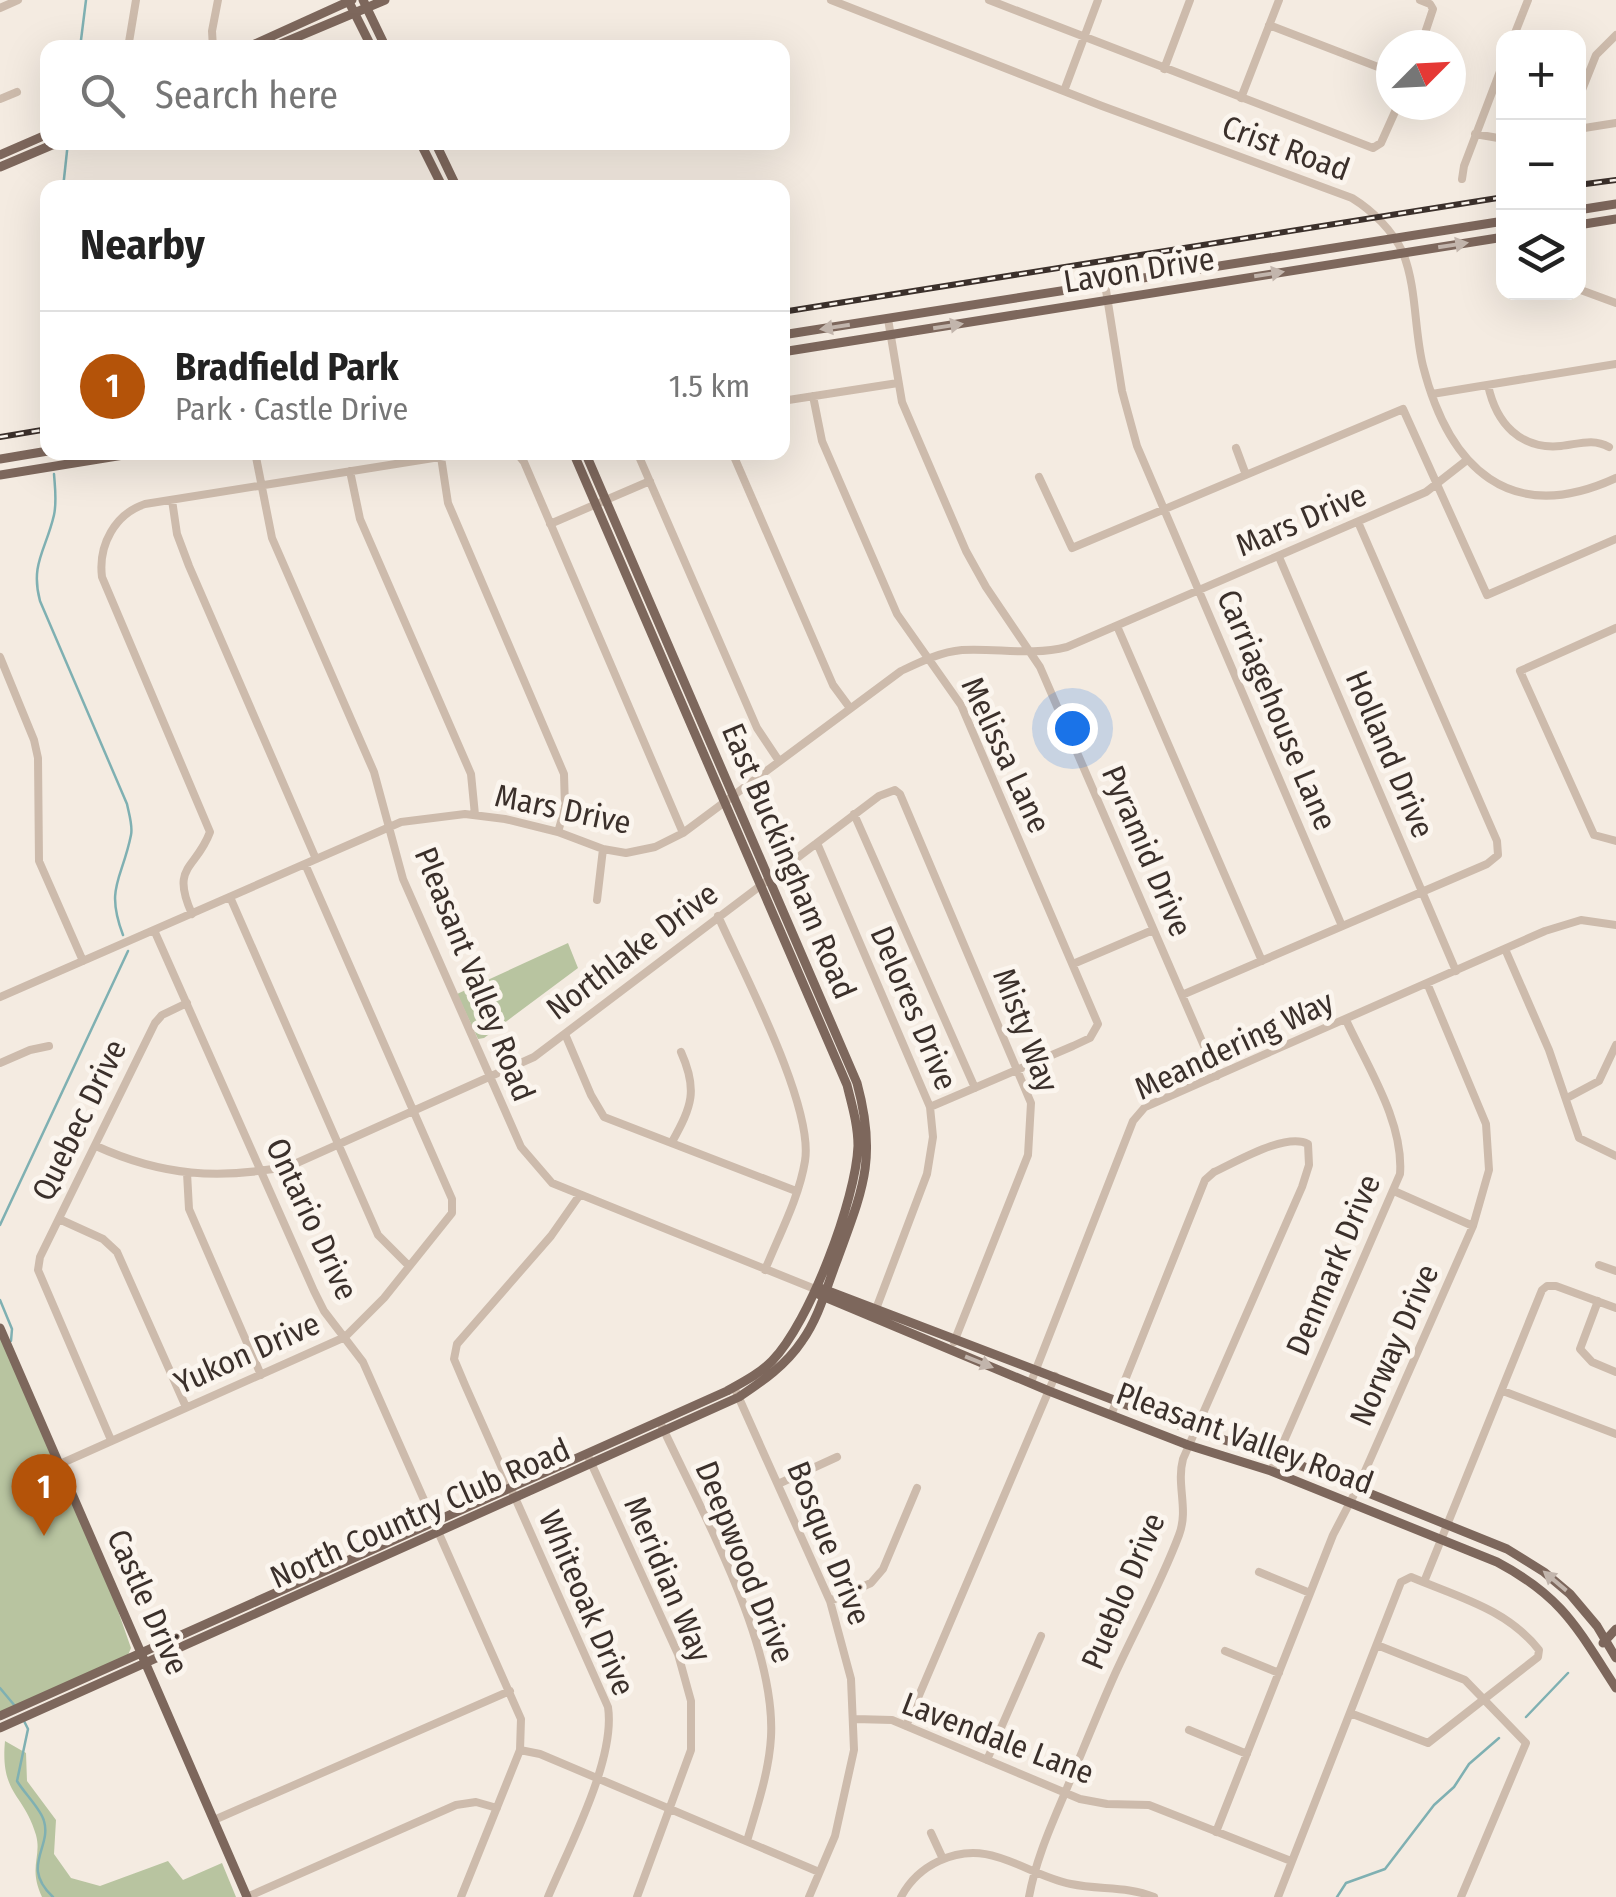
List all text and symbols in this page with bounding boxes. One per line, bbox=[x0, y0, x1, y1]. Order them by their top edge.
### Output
north arrow bbox=[1376, 30, 1466, 120]
map controls bbox=[1496, 30, 1586, 300]
button: + bbox=[1496, 30, 1586, 120]
search box bbox=[40, 40, 790, 150]
icon: search bbox=[75, 68, 130, 123]
text: Search here bbox=[155, 72, 338, 118]
street label: Crist Road bbox=[1217, 107, 1355, 189]
button: − bbox=[1496, 120, 1586, 210]
button: layers bbox=[1496, 210, 1586, 300]
text: Nearby bbox=[80, 220, 205, 270]
one-way arrow bbox=[1438, 237, 1469, 252]
street label: Lavon Drive bbox=[1061, 239, 1217, 301]
one-way arrow bbox=[1254, 266, 1285, 281]
one-way arrow bbox=[933, 317, 964, 333]
one-way arrow bbox=[819, 320, 851, 335]
text: Bradfield Park bbox=[175, 344, 399, 390]
text: 1 bbox=[106, 367, 119, 405]
text: 1.5 km bbox=[669, 367, 750, 405]
text: Park · Castle Drive bbox=[175, 390, 408, 428]
street label: Mars Drive bbox=[1230, 476, 1372, 564]
street label: Carriagehouse Lane bbox=[1209, 584, 1345, 836]
street label: Holland Drive bbox=[1338, 665, 1442, 843]
street label: Melissa Lane bbox=[953, 671, 1059, 839]
your location bbox=[1047, 703, 1098, 754]
street label: East Buckingham Road bbox=[714, 718, 864, 1004]
street label: Pyramid Drive bbox=[1094, 760, 1200, 942]
street label: Mars Drive bbox=[492, 776, 634, 842]
street label: Pleasant Valley Road bbox=[407, 841, 543, 1107]
street label: Northlake Drive bbox=[539, 874, 725, 1028]
street label: Delores Drive bbox=[862, 920, 966, 1096]
street label: Misty Way bbox=[985, 963, 1067, 1098]
street label: Meandering Way bbox=[1129, 982, 1340, 1108]
street label: Quebec Drive bbox=[24, 1033, 134, 1207]
street label: Ontario Drive bbox=[258, 1132, 366, 1306]
street label: Denmark Drive bbox=[1278, 1169, 1388, 1361]
street label: Norway Drive bbox=[1342, 1258, 1446, 1432]
street label: Yukon Drive bbox=[169, 1304, 325, 1402]
one-way arrow bbox=[964, 1355, 994, 1371]
street label: Pleasant Valley Road bbox=[1111, 1374, 1379, 1502]
street label: North Country Club Road bbox=[264, 1430, 576, 1596]
pin: 1 bbox=[12, 1454, 76, 1536]
street label: Deepwood Drive bbox=[687, 1456, 803, 1668]
street label: Bosque Drive bbox=[779, 1456, 879, 1630]
street label: Meridian Way bbox=[616, 1491, 720, 1668]
street label: Whiteoak Drive bbox=[531, 1505, 643, 1701]
street label: Pueblo Drive bbox=[1073, 1507, 1173, 1675]
street label: Castle Drive bbox=[99, 1524, 197, 1680]
one-way arrow bbox=[1542, 1571, 1567, 1592]
street label: Lavendale Lane bbox=[897, 1684, 1099, 1792]

